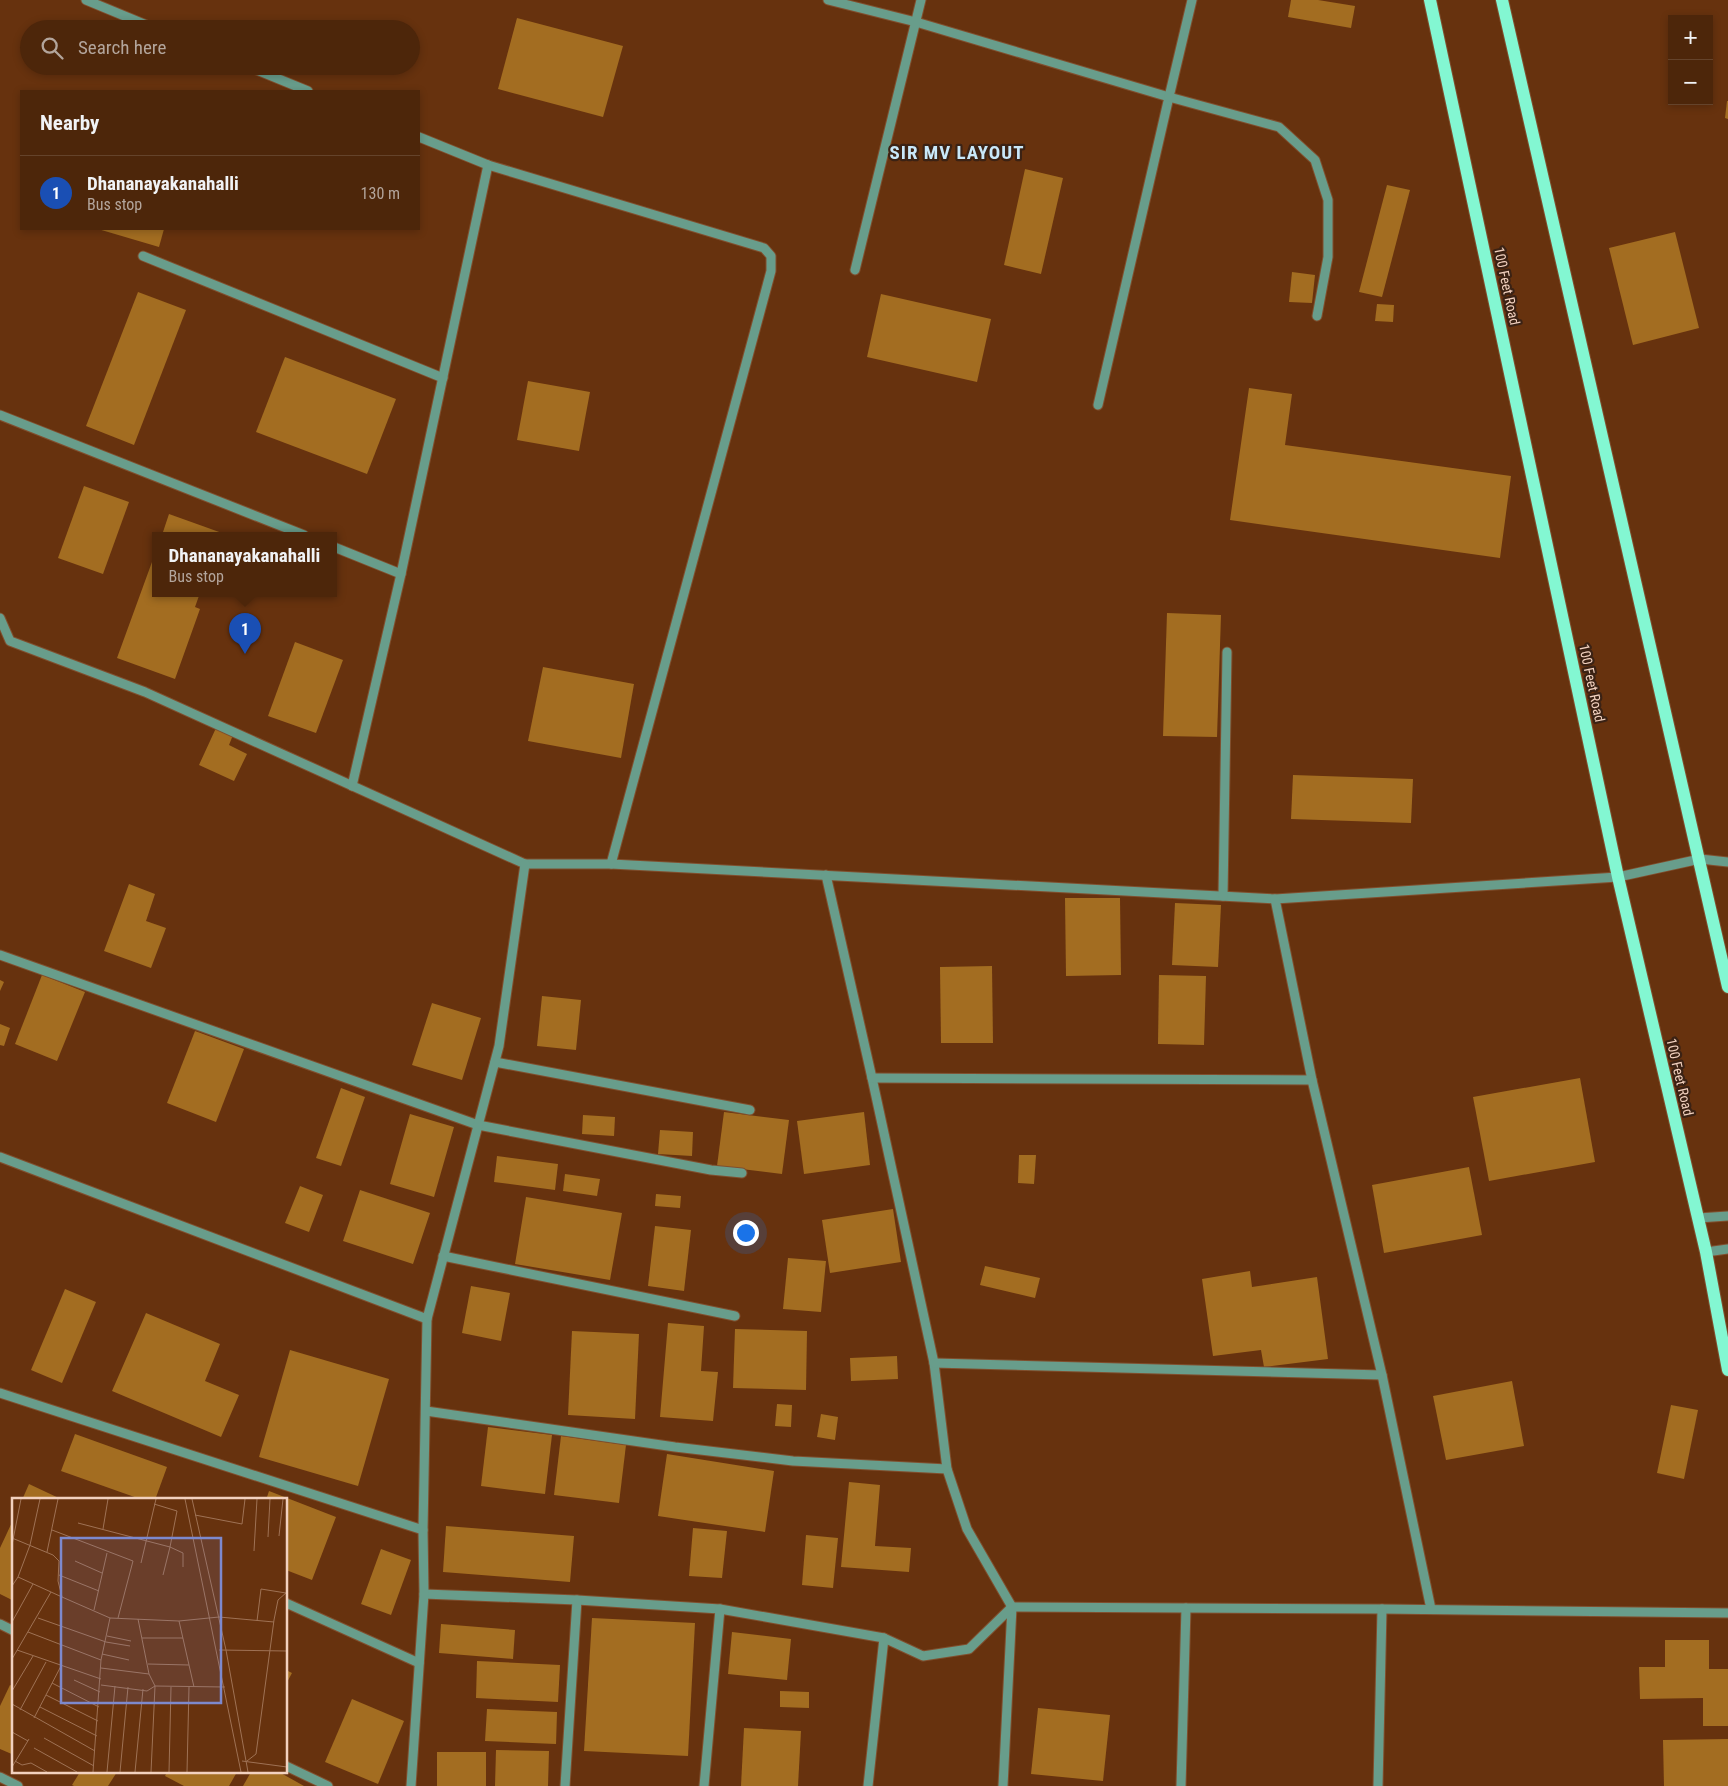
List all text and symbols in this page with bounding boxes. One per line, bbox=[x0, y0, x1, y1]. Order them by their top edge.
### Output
map controls bbox=[1668, 15, 1713, 105]
button: + bbox=[1668, 15, 1713, 60]
search box bbox=[20, 20, 420, 75]
icon: search bbox=[38, 34, 66, 62]
text: Search here bbox=[78, 36, 166, 59]
button: − bbox=[1668, 60, 1713, 105]
text: Nearby bbox=[40, 111, 99, 135]
district label: SIR MV LAYOUT bbox=[890, 141, 1024, 164]
text: Dhananayakanahalli bbox=[87, 172, 239, 195]
text: 1 bbox=[52, 184, 60, 203]
text: 130 m bbox=[361, 184, 400, 203]
text: Bus stop bbox=[87, 195, 142, 214]
street label: 100 Feet Road bbox=[1491, 246, 1523, 326]
popup bbox=[152, 532, 337, 597]
text: Dhananayakanahalli bbox=[169, 544, 320, 567]
text: Bus stop bbox=[169, 567, 224, 586]
pin: 1 bbox=[229, 613, 261, 654]
street label: 100 Feet Road bbox=[1576, 643, 1608, 723]
street label: 100 Feet Road bbox=[1663, 1037, 1697, 1117]
your location bbox=[733, 1220, 759, 1246]
inset map bbox=[12, 1498, 288, 1774]

